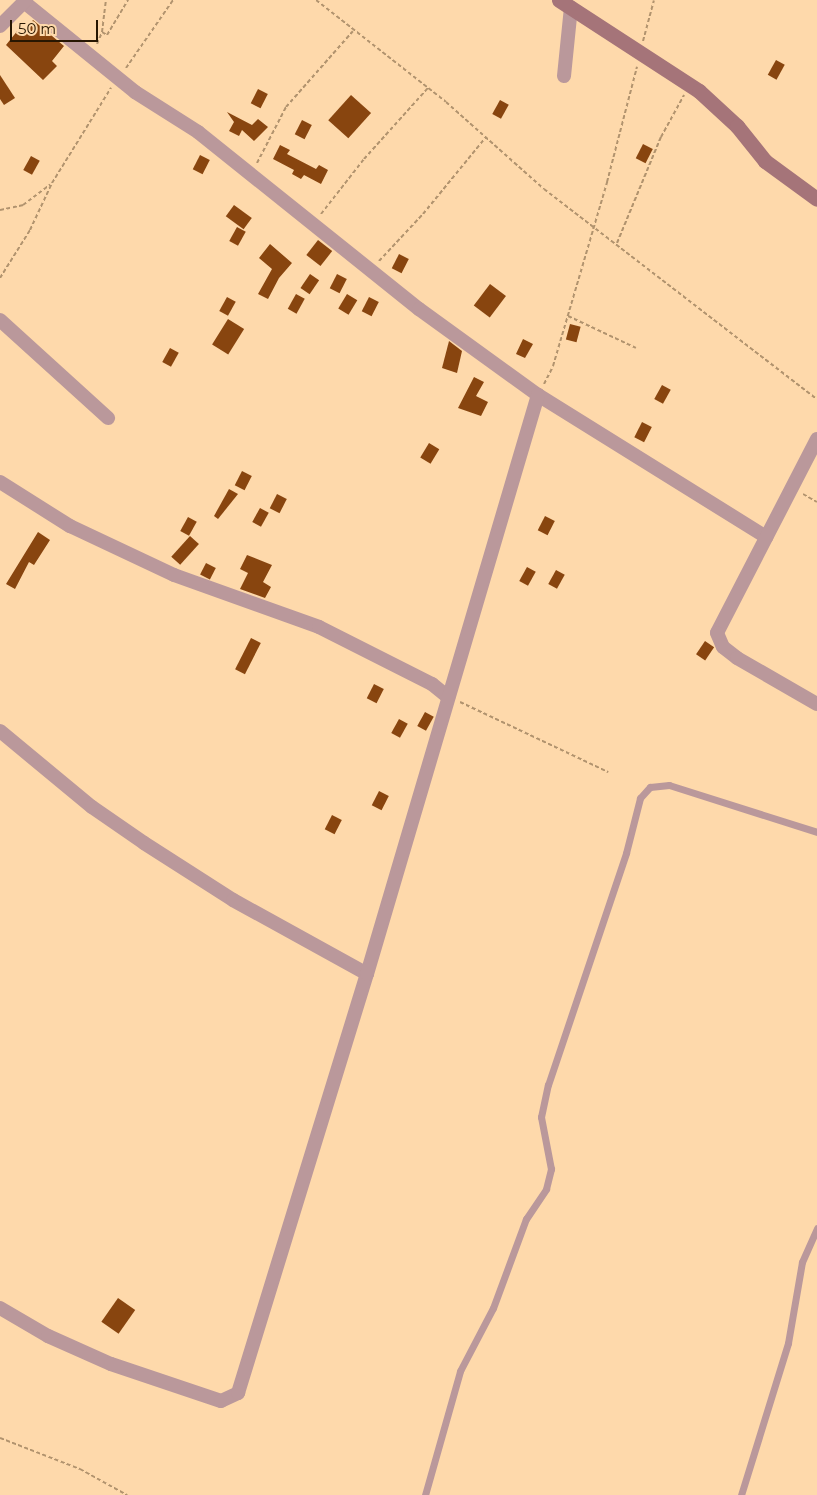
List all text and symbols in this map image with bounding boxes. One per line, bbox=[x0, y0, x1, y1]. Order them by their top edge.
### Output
scale bar bbox=[12, 10, 100, 42]
text: 50 m bbox=[18, 19, 56, 38]

